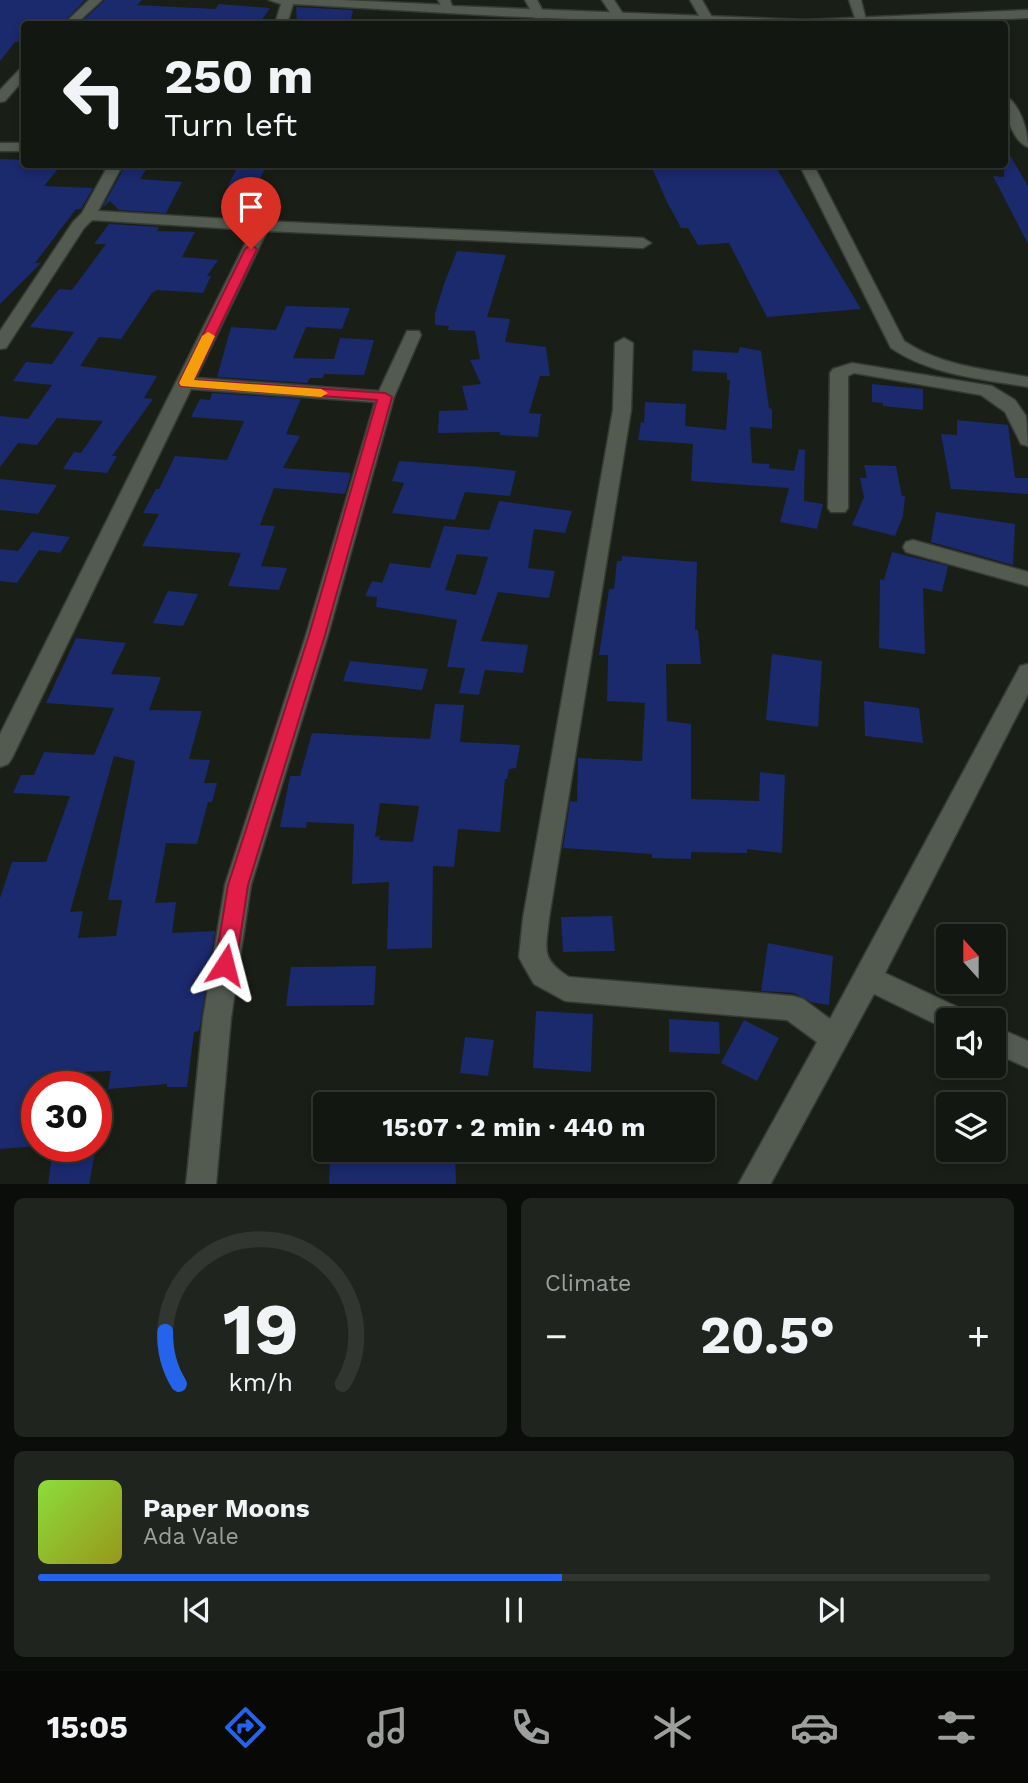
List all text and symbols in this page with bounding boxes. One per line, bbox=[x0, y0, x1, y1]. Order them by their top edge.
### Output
text: 250 m bbox=[164, 47, 313, 105]
icon: left bbox=[49, 49, 140, 140]
text: Turn left bbox=[164, 106, 297, 144]
pin bbox=[221, 177, 281, 249]
icon: arrive bbox=[232, 188, 270, 226]
north arrow bbox=[936, 924, 1006, 994]
map controls bbox=[936, 924, 1006, 1162]
position arrow bbox=[188, 928, 262, 1002]
button: sound bbox=[936, 1008, 1006, 1078]
speed limit sign: 30 bbox=[21, 1071, 112, 1162]
button: layers bbox=[936, 1092, 1006, 1162]
text: 15:07 · 2 min · 440 m bbox=[383, 1112, 645, 1142]
text: Climate bbox=[545, 1270, 631, 1297]
text: 19 bbox=[222, 1286, 299, 1372]
text: 20.5° bbox=[700, 1305, 835, 1366]
text: − bbox=[545, 1314, 568, 1358]
text: + bbox=[967, 1314, 990, 1358]
text: km/h bbox=[228, 1367, 293, 1396]
text: Paper Moons bbox=[143, 1493, 310, 1523]
text: Ada Vale bbox=[143, 1523, 239, 1550]
icon: previous bbox=[178, 1591, 216, 1629]
icon: pause bbox=[495, 1591, 533, 1629]
icon: next bbox=[812, 1591, 850, 1629]
icon: directions bbox=[221, 1703, 270, 1752]
icon: music bbox=[363, 1703, 412, 1752]
icon: phone bbox=[506, 1703, 555, 1752]
icon: climate bbox=[648, 1703, 697, 1752]
icon: car bbox=[790, 1703, 839, 1752]
icon: filters bbox=[932, 1703, 981, 1752]
text: 15:05 bbox=[47, 1708, 128, 1746]

